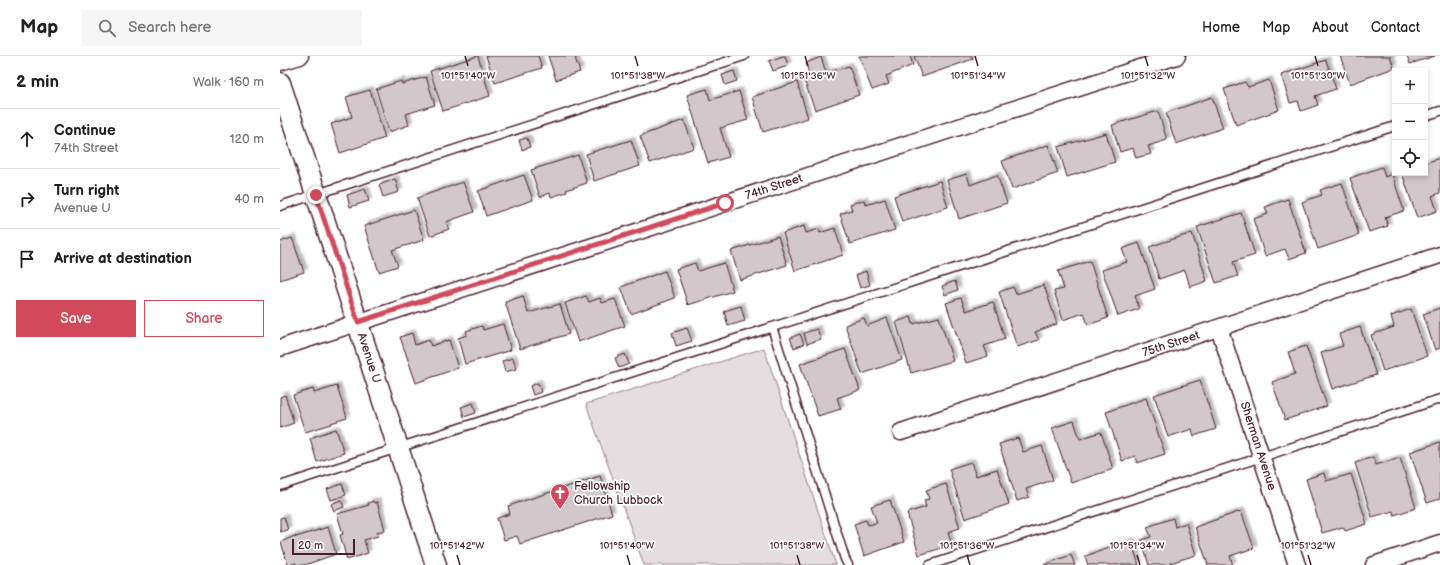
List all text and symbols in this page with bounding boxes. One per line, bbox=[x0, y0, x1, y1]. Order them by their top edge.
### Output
search box bbox=[82, 10, 362, 46]
text: Map bbox=[20, 16, 58, 39]
icon: search bbox=[96, 17, 118, 39]
text: Search here bbox=[128, 18, 211, 37]
text: Home bbox=[1202, 19, 1240, 36]
text: Map bbox=[1262, 19, 1290, 36]
text: About bbox=[1312, 19, 1349, 36]
text: Contact bbox=[1371, 19, 1420, 36]
map controls bbox=[1392, 68, 1428, 176]
button: + bbox=[1392, 68, 1428, 104]
text: 101°51'40"W bbox=[441, 70, 495, 82]
text: 101°51'38"W bbox=[611, 70, 665, 82]
text: 101°51'36"W bbox=[780, 70, 836, 82]
text: 101°51'34"W bbox=[950, 70, 1006, 82]
text: 101°51'32"W bbox=[1121, 70, 1175, 82]
text: 101°51'30"W bbox=[1291, 70, 1345, 82]
text: 2 min bbox=[16, 72, 59, 92]
text: Walk · 160 m bbox=[193, 74, 264, 90]
button: − bbox=[1392, 104, 1428, 140]
text: Continue bbox=[54, 121, 116, 140]
icon: ahead bbox=[16, 128, 38, 150]
text: 120 m bbox=[229, 131, 264, 147]
text: 74th Street bbox=[54, 140, 118, 156]
button: locate bbox=[1392, 140, 1428, 176]
street label: 74th Street bbox=[743, 171, 805, 203]
text: Turn right bbox=[54, 181, 119, 200]
route end bbox=[307, 186, 325, 204]
icon: right bbox=[16, 188, 38, 210]
text: 40 m bbox=[234, 191, 264, 207]
route start bbox=[716, 194, 734, 212]
text: Avenue U bbox=[54, 200, 111, 216]
icon: arrive bbox=[16, 248, 38, 270]
text: Arrive at destination bbox=[54, 249, 192, 268]
button: Save bbox=[16, 300, 136, 337]
button: Share bbox=[144, 300, 264, 337]
street label: 75th Street bbox=[1141, 328, 1202, 360]
street label: Avenue U bbox=[354, 331, 384, 385]
street label: Sherman Avenue bbox=[1237, 400, 1279, 492]
place label: Fellowship Church Lubbock bbox=[574, 479, 662, 508]
church icon: Fellowship Church Lubbock bbox=[549, 482, 571, 510]
scale bar bbox=[292, 537, 355, 556]
text: 20 m bbox=[298, 539, 323, 552]
text: 101°51'42"W bbox=[430, 540, 484, 552]
text: 101°51'40"W bbox=[600, 540, 654, 552]
text: 101°51'38"W bbox=[770, 540, 824, 552]
text: 101°51'36"W bbox=[939, 540, 995, 552]
text: 101°51'34"W bbox=[1109, 540, 1165, 552]
text: 101°51'32"W bbox=[1281, 540, 1335, 552]

